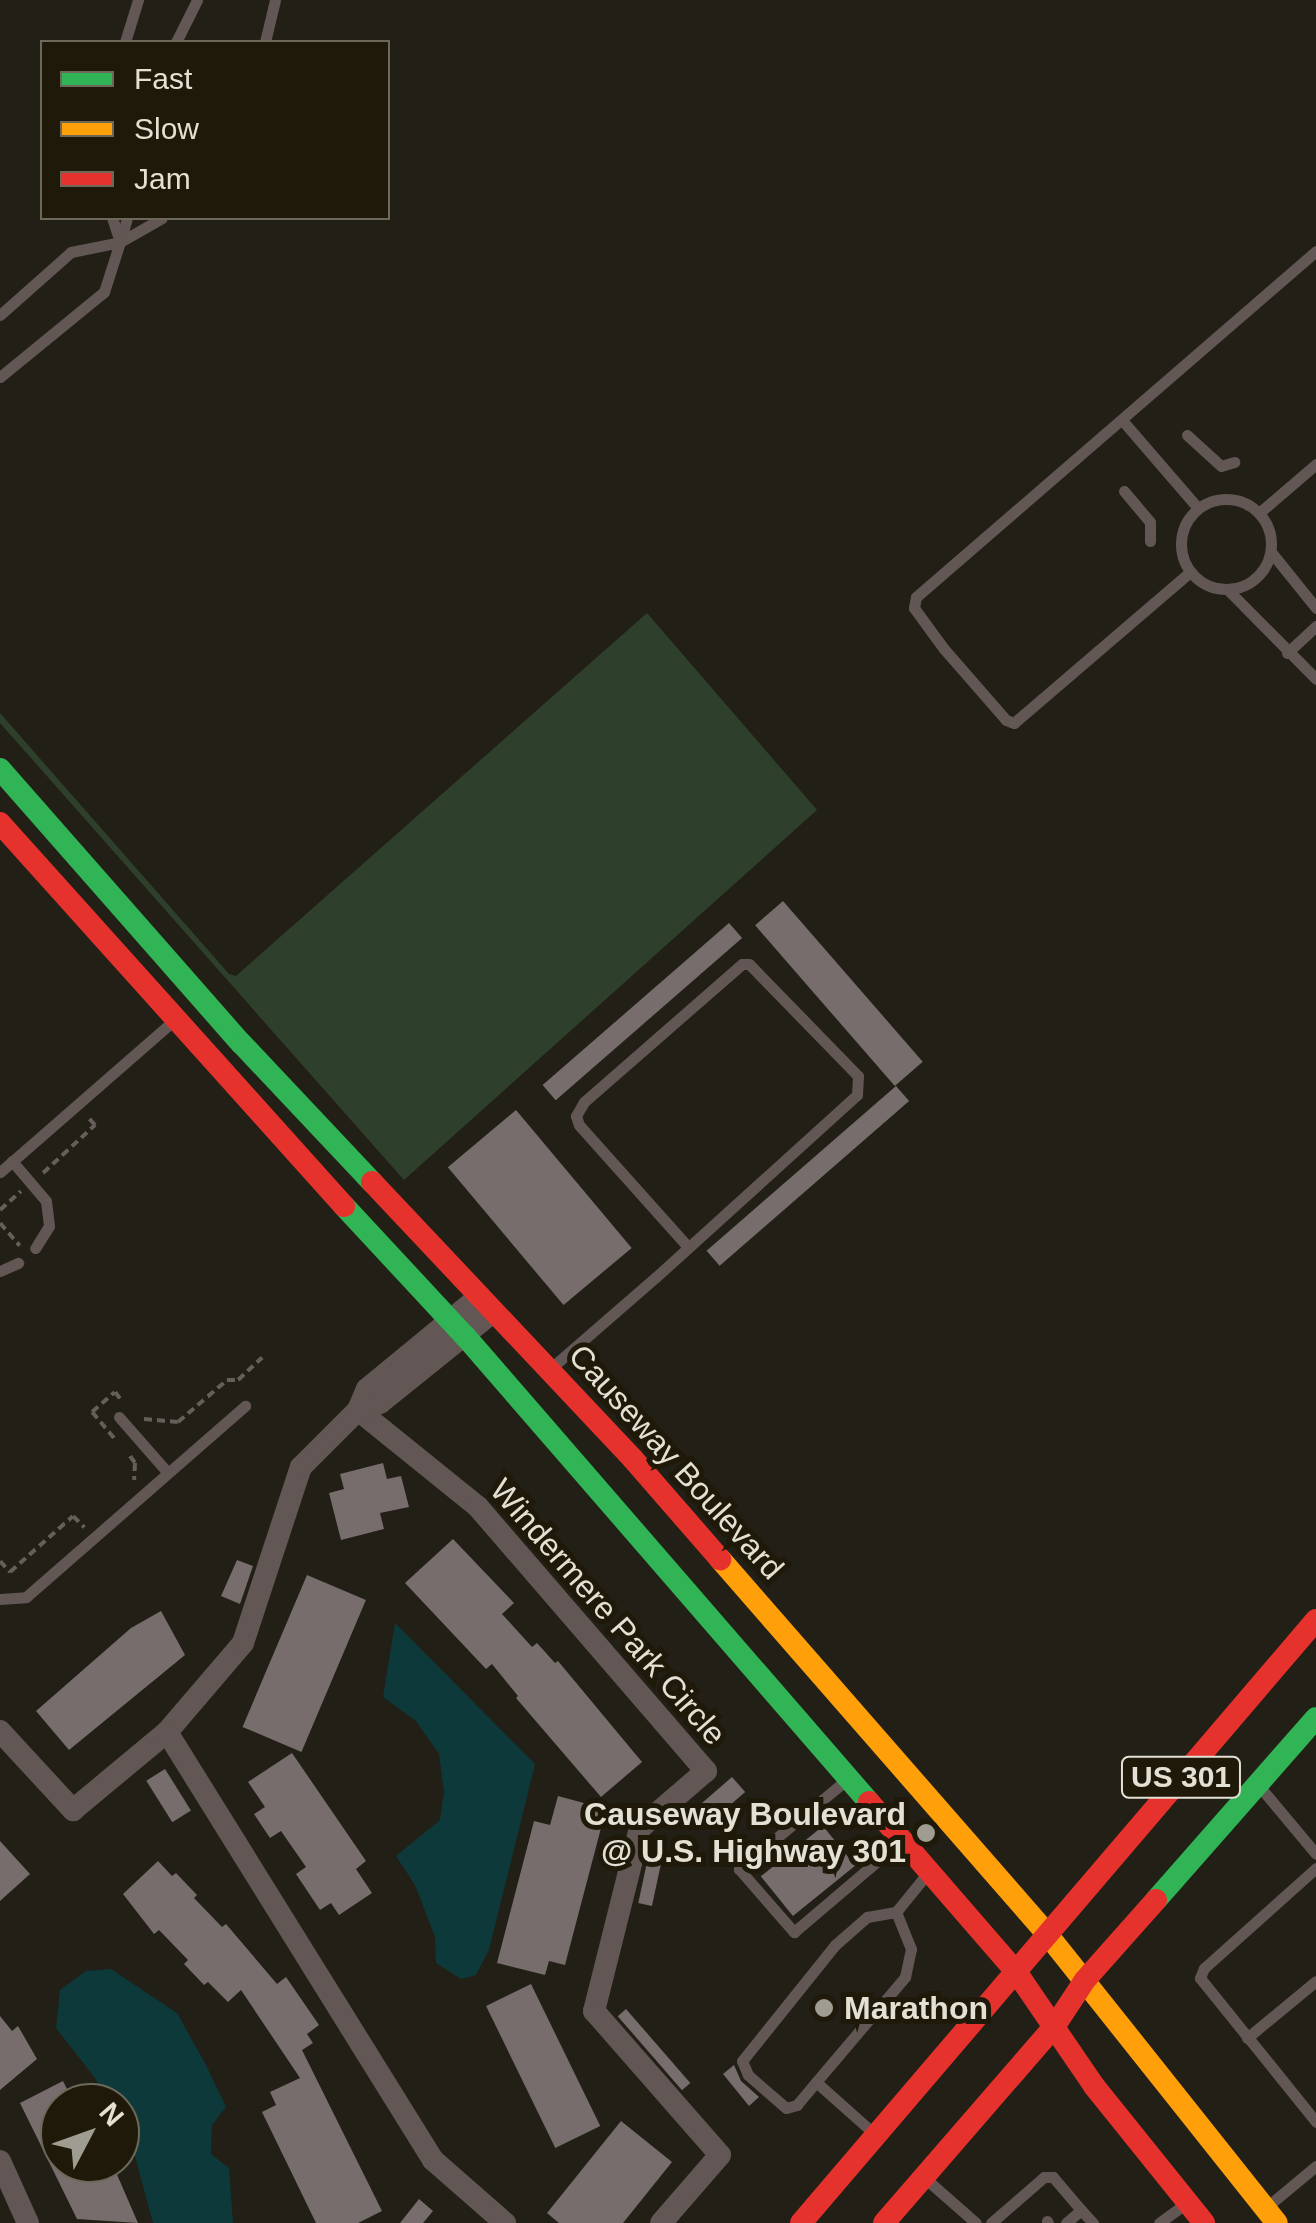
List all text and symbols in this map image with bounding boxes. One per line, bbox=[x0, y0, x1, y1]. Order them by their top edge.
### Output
legend bbox=[40, 40, 390, 220]
text: Fast bbox=[134, 62, 192, 95]
text: Slow bbox=[134, 112, 199, 145]
text: Jam bbox=[134, 162, 191, 195]
street label: Causeway Boulevard bbox=[561, 1337, 791, 1587]
street label: Windermere Park Circle bbox=[482, 1471, 734, 1753]
road number: US 301 bbox=[1118, 1752, 1244, 1802]
place label: Causeway Boulevard @ U.S. Highway 301 bbox=[584, 1796, 906, 1871]
marker: Causeway Boulevard @ U.S. Highway 301 bbox=[915, 1822, 937, 1844]
place label: Marathon bbox=[844, 1989, 988, 2027]
marker: Marathon bbox=[813, 1997, 835, 2019]
north arrow bbox=[40, 2083, 140, 2183]
text: N bbox=[93, 2096, 130, 2132]

